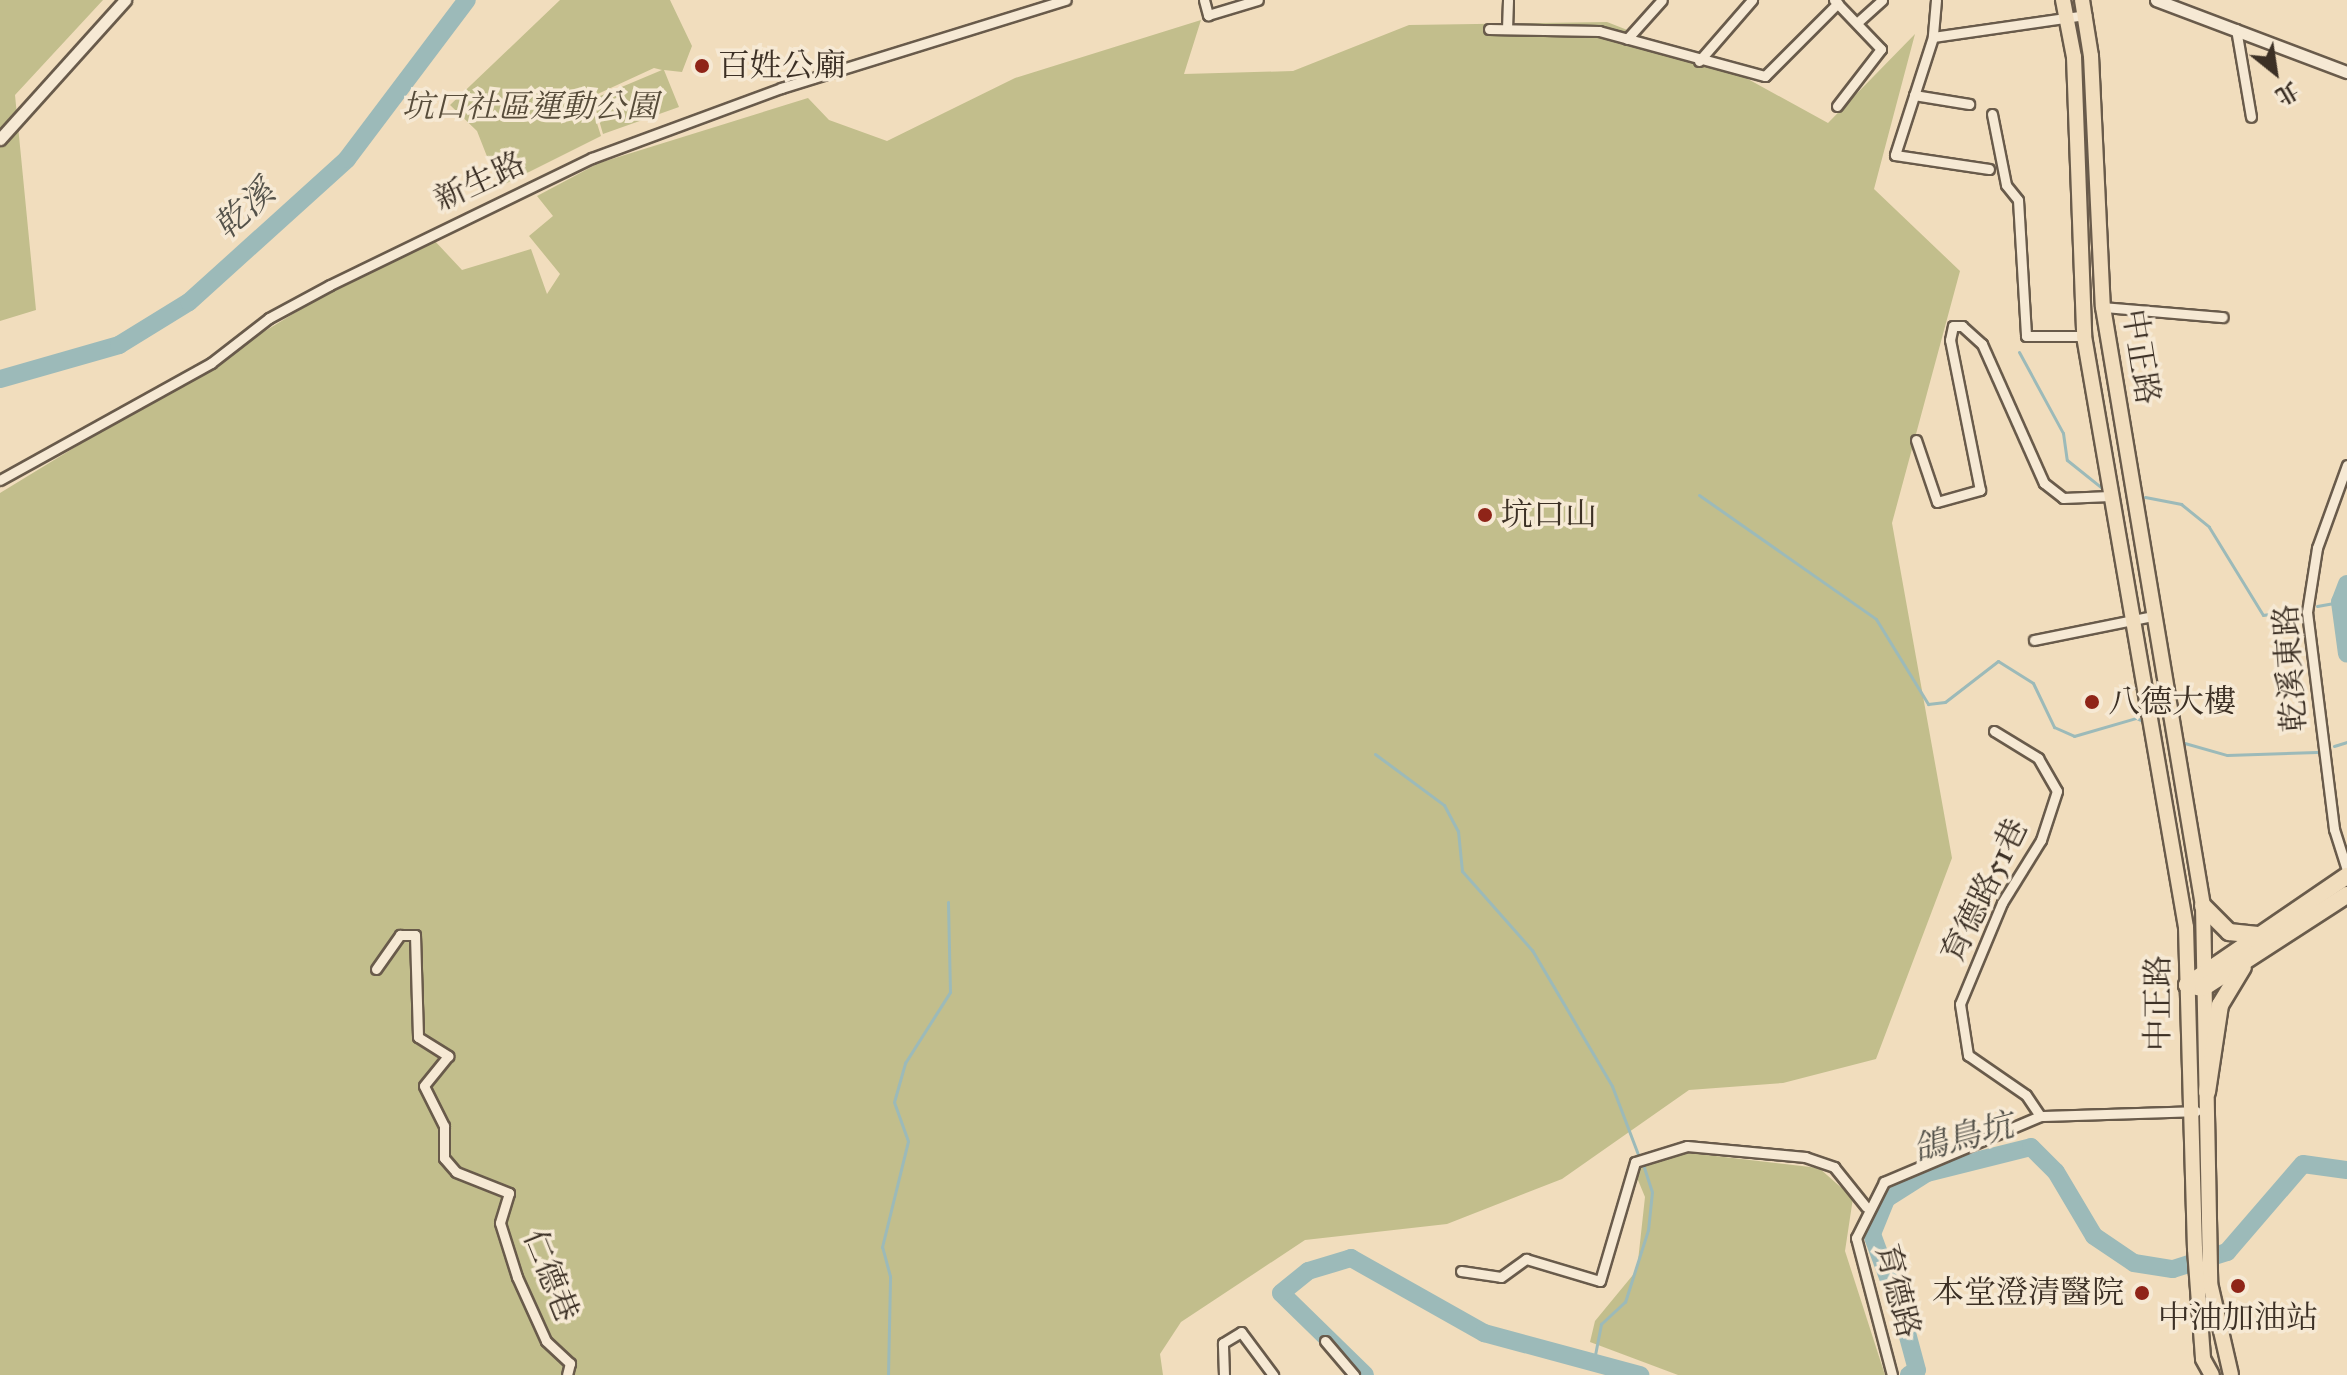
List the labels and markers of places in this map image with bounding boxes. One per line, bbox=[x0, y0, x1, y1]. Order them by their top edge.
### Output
place label: 百姓公廟 bbox=[718, 47, 846, 85]
marker: 百姓公廟 bbox=[693, 57, 711, 75]
place label: 坑口山 bbox=[1501, 496, 1597, 534]
marker: 坑口山 bbox=[1476, 506, 1494, 524]
place label: 八德大樓 bbox=[2108, 683, 2236, 721]
marker: 八德大樓 bbox=[2083, 693, 2101, 711]
place label: 本堂澄清醫院 bbox=[1932, 1274, 2124, 1312]
marker: 中油加油站 bbox=[2229, 1277, 2247, 1295]
marker: 本堂澄清醫院 bbox=[2131, 1282, 2153, 1304]
place label: 中油加油站 bbox=[2158, 1299, 2318, 1337]

